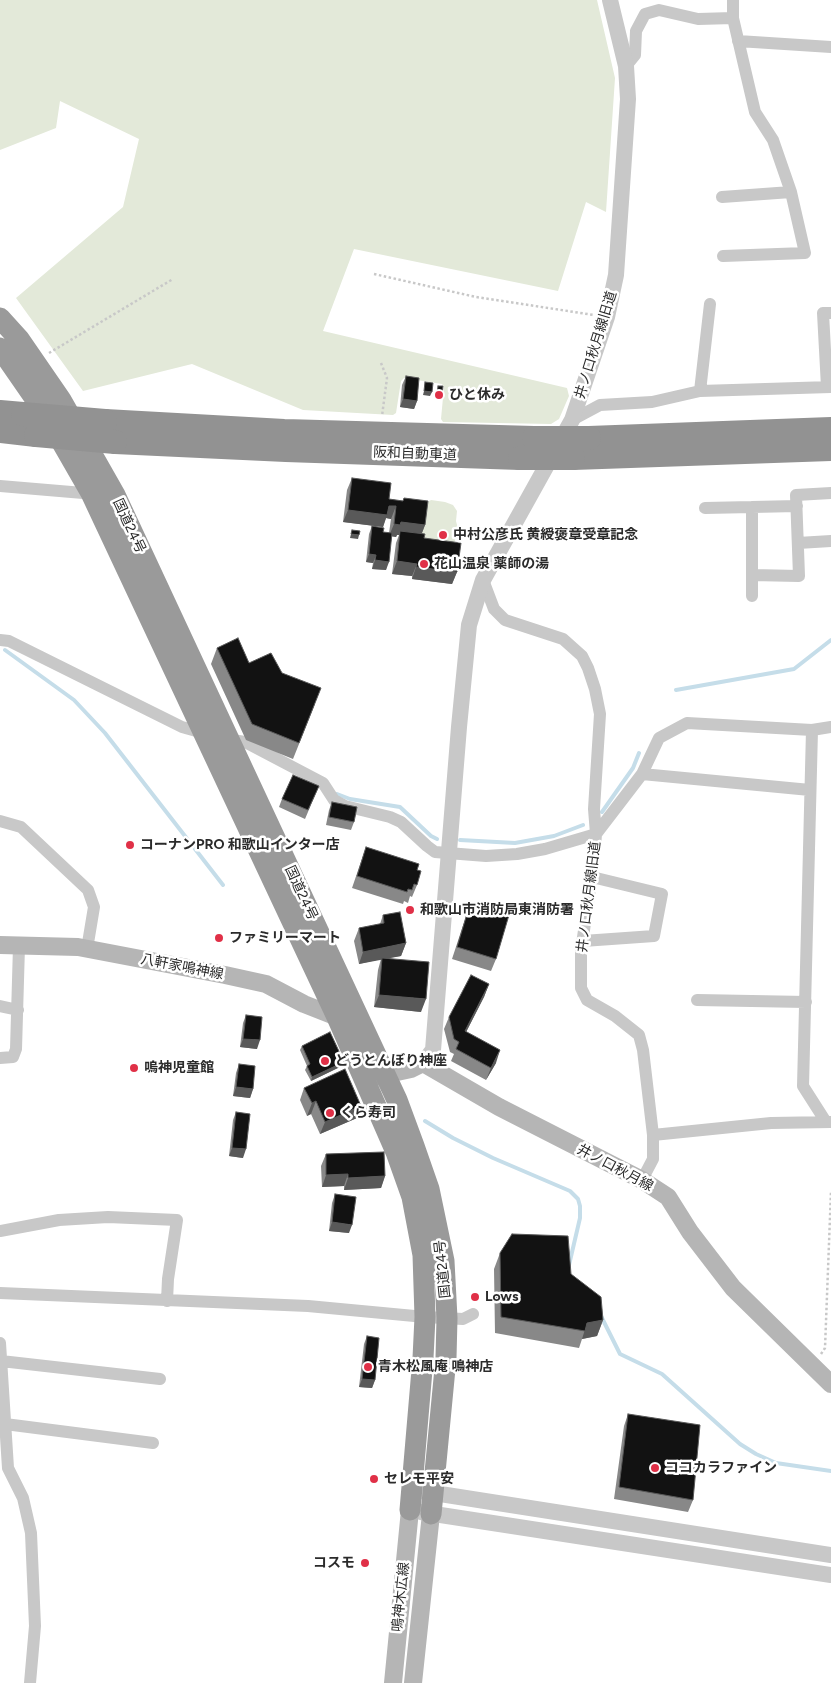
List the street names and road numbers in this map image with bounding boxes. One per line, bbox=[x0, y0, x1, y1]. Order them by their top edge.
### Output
street label: 井ノ口秋月線旧道 bbox=[572, 289, 620, 401]
street label: 阪和自動車道 bbox=[373, 444, 457, 464]
street label: 国道24号 bbox=[109, 496, 149, 556]
street label: 井ノ口秋月線旧道 bbox=[574, 840, 604, 954]
street label: 国道24号 bbox=[281, 863, 321, 923]
street label: 八軒家鳴神線 bbox=[139, 951, 225, 983]
street label: 井ノ口秋月線 bbox=[574, 1141, 656, 1195]
street label: 国道24号 bbox=[432, 1239, 454, 1299]
street label: 鳴神木広線 bbox=[389, 1561, 413, 1633]

